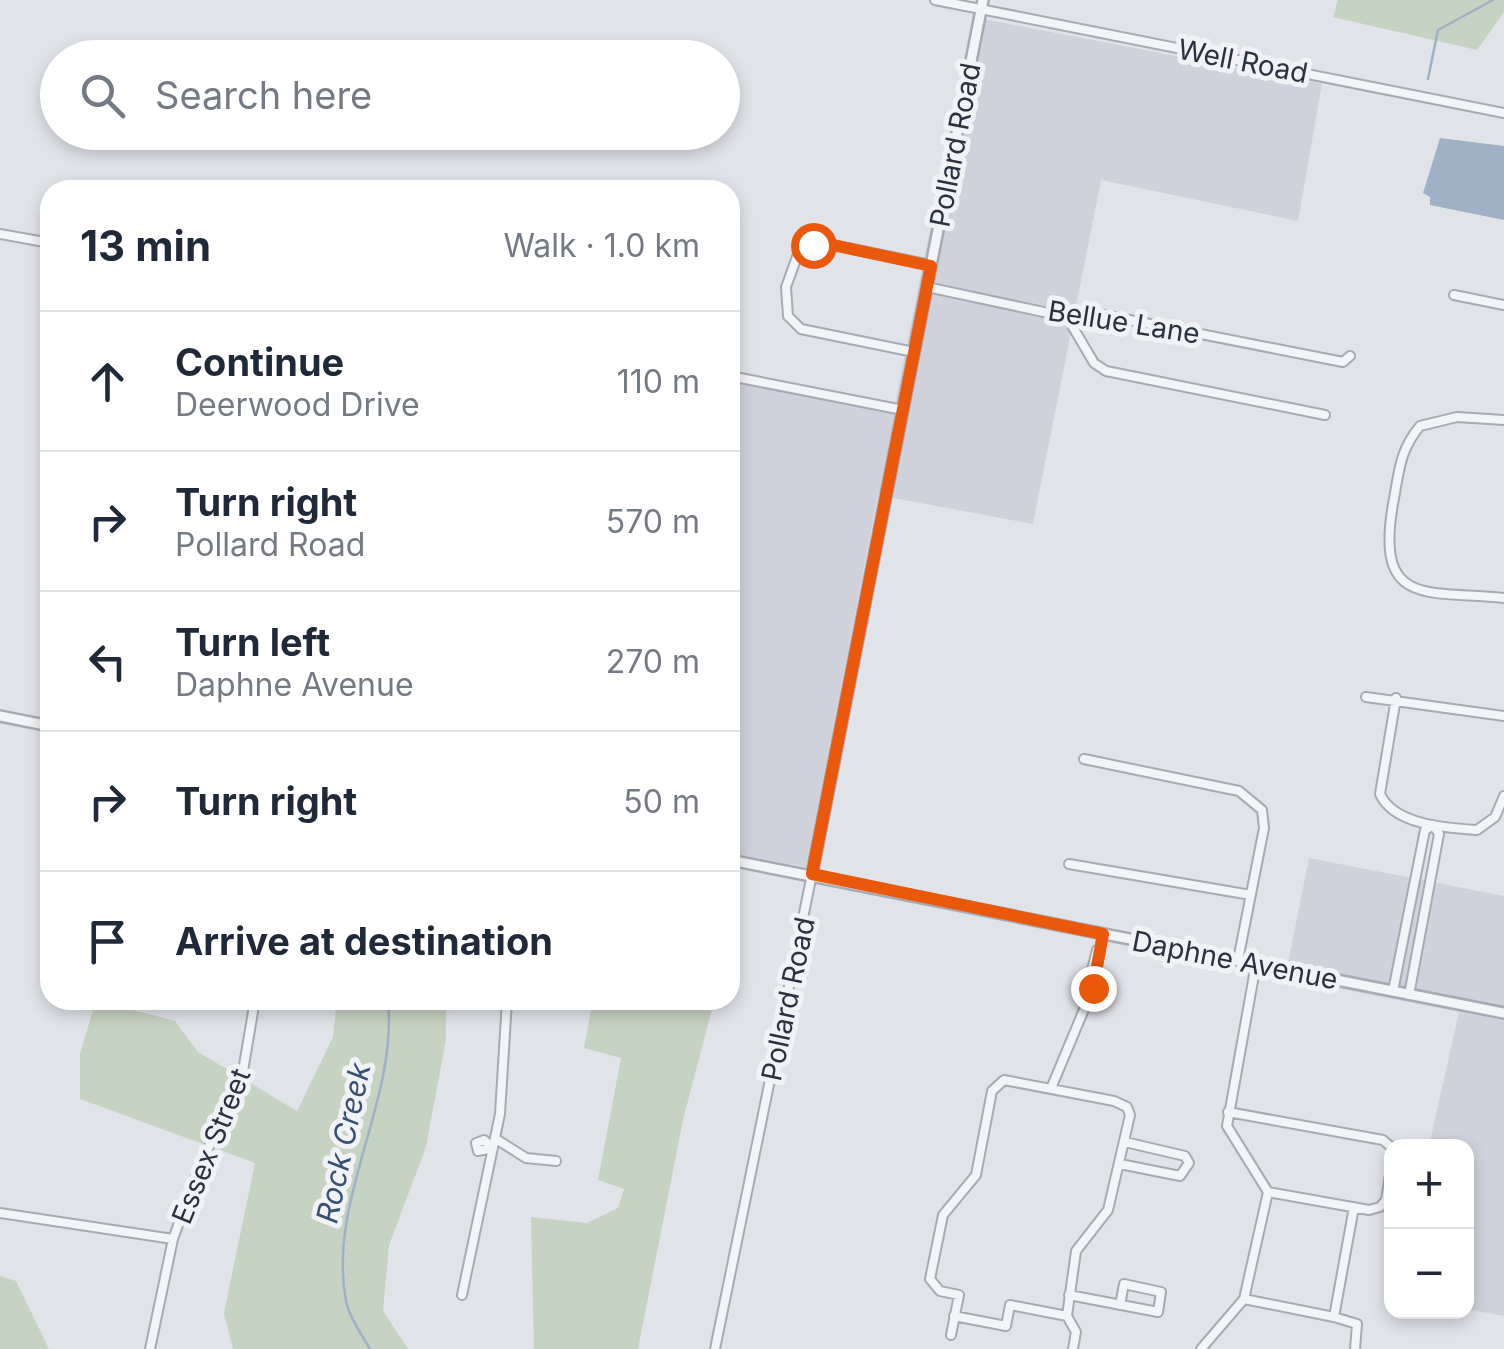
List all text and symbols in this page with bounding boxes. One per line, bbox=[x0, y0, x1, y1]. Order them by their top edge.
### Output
street label: Well Road bbox=[1175, 32, 1311, 90]
search box bbox=[40, 40, 740, 150]
street label: Pollard Road bbox=[922, 60, 988, 230]
icon: search bbox=[75, 68, 130, 123]
text: Search here bbox=[155, 72, 372, 118]
text: 13 min bbox=[80, 220, 211, 271]
route start bbox=[791, 223, 837, 269]
text: Walk · 1.0 km bbox=[503, 226, 700, 265]
street label: Bellue Lane bbox=[1046, 293, 1202, 351]
text: Continue bbox=[175, 339, 344, 385]
icon: ahead bbox=[80, 354, 135, 409]
text: 110 m bbox=[617, 362, 700, 401]
text: Deerwood Drive bbox=[175, 385, 420, 424]
text: Turn right bbox=[175, 479, 357, 525]
icon: right bbox=[80, 494, 135, 549]
text: 570 m bbox=[606, 502, 700, 541]
text: Pollard Road bbox=[175, 525, 365, 564]
text: Turn left bbox=[175, 619, 330, 665]
icon: left bbox=[80, 634, 135, 689]
text: 270 m bbox=[606, 642, 700, 681]
text: Daphne Avenue bbox=[175, 665, 414, 704]
icon: right bbox=[80, 774, 135, 829]
text: Turn right bbox=[175, 778, 357, 824]
text: 50 m bbox=[623, 782, 700, 821]
icon: arrive bbox=[80, 914, 135, 969]
street label: Pollard Road bbox=[754, 914, 822, 1084]
text: Arrive at destination bbox=[175, 918, 553, 964]
street label: Daphne Avenue bbox=[1129, 923, 1341, 997]
route end bbox=[1071, 966, 1117, 1012]
water label: Rock Creek bbox=[308, 1059, 378, 1226]
street label: Essex Street bbox=[164, 1063, 258, 1229]
map controls bbox=[1384, 1139, 1474, 1319]
button: + bbox=[1384, 1139, 1474, 1229]
button: − bbox=[1384, 1229, 1474, 1319]

